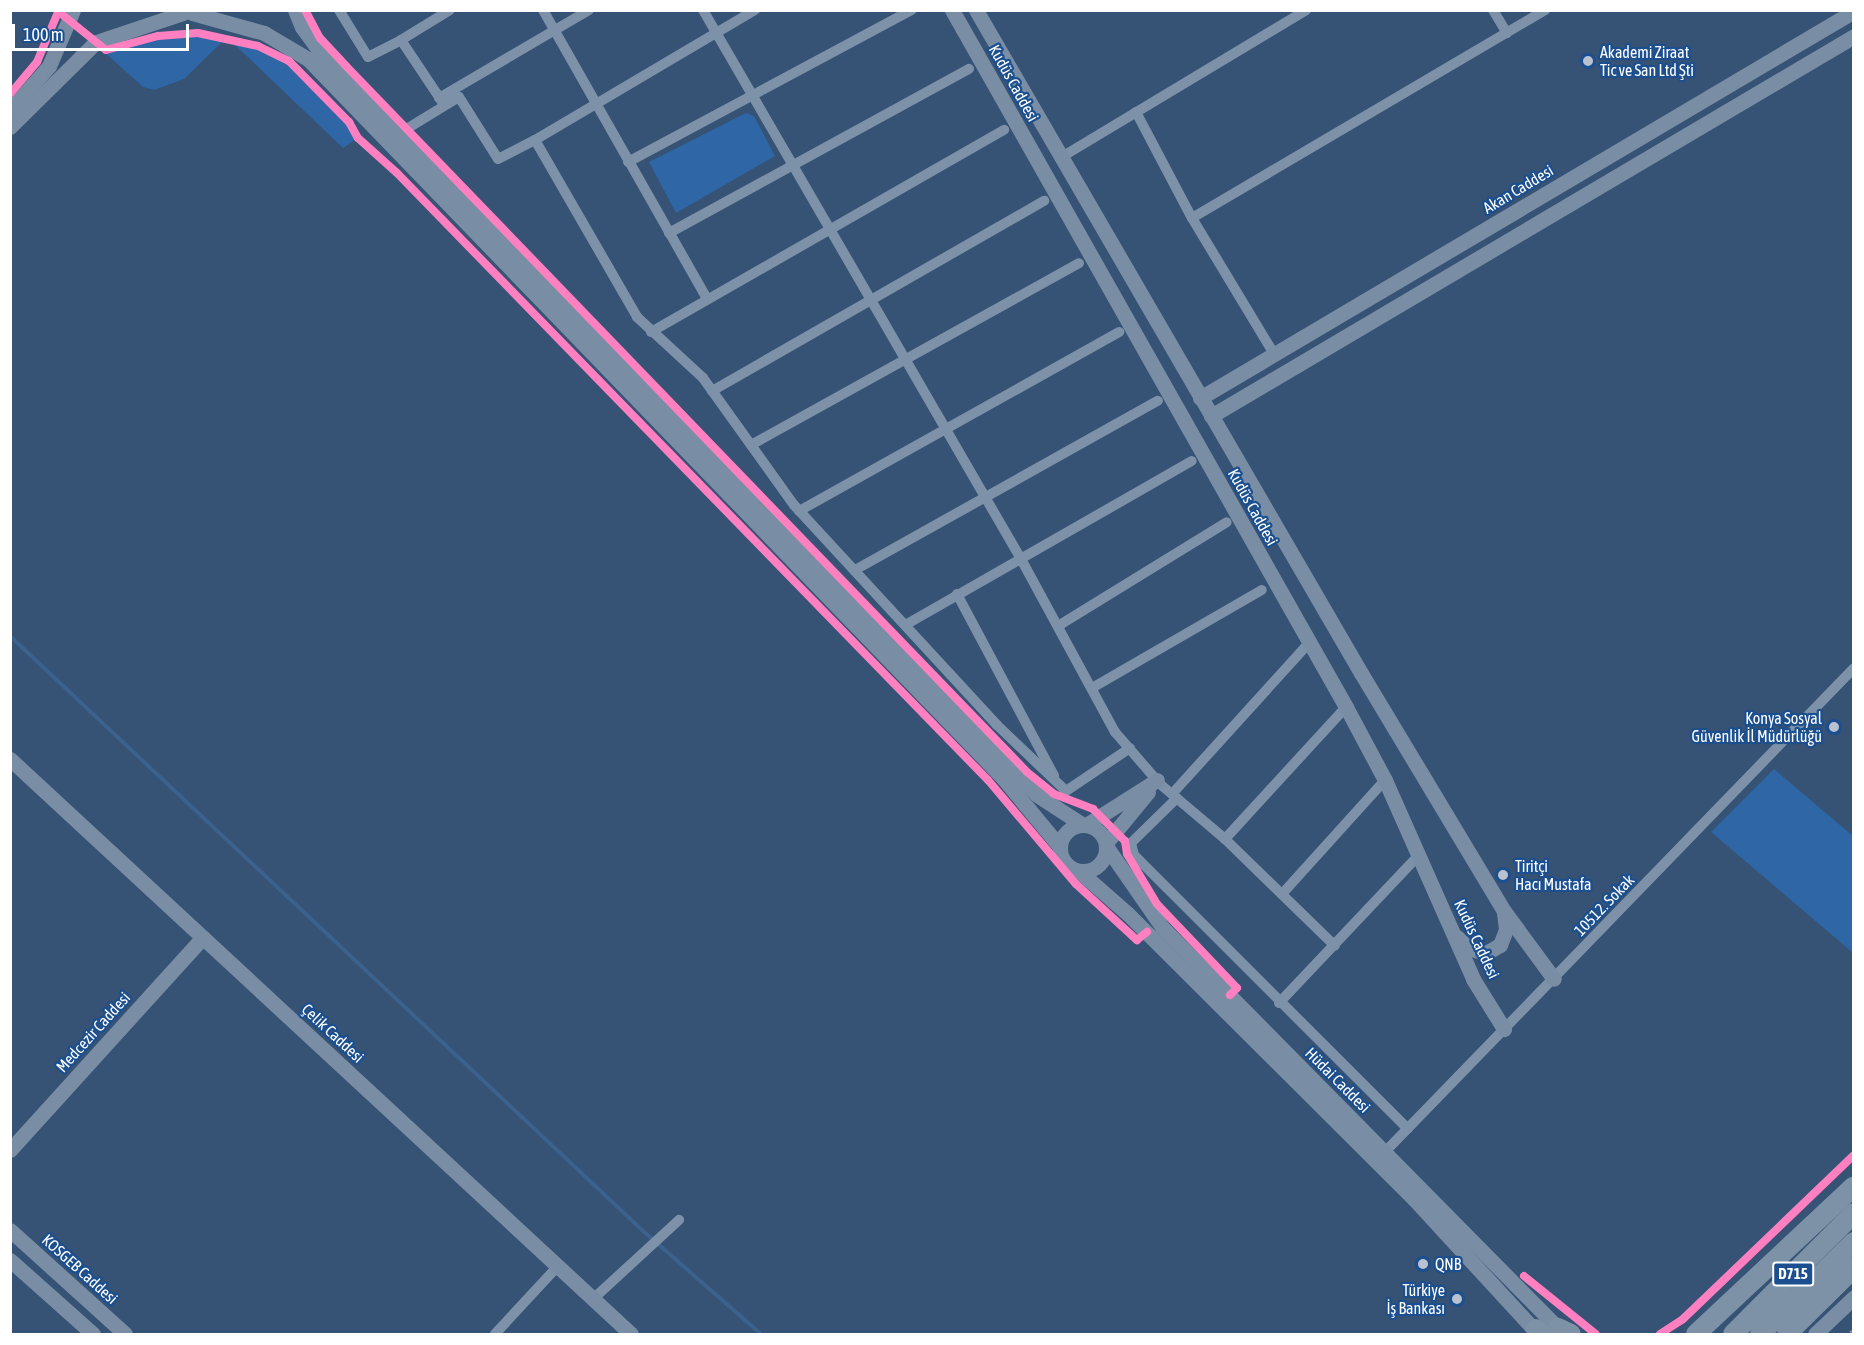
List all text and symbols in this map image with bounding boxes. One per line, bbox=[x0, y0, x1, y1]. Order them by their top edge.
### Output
scale bar bbox=[15, 12, 192, 50]
text: 100 m bbox=[23, 24, 64, 45]
street label: Kudüs Caddesi bbox=[985, 41, 1043, 125]
place label: Akademi Ziraat Tic ve San Ltd Şti bbox=[1600, 42, 1694, 80]
marker: Akademi Ziraat Tic ve San Ltd Şti bbox=[1581, 54, 1595, 68]
street label: Akan Caddesi bbox=[1479, 161, 1557, 217]
street label: Kudüs Caddesi bbox=[1224, 465, 1282, 549]
place label: Konya Sosyal Güvenlik İl Müdürlüğü bbox=[1692, 708, 1822, 746]
marker: Konya Sosyal Güvenlik İl Müdürlüğü bbox=[1827, 720, 1841, 734]
place label: Tiritçi Hacı Mustafa bbox=[1515, 856, 1592, 894]
marker: Tiritçi Hacı Mustafa bbox=[1496, 868, 1510, 882]
street label: 10512. Sokak bbox=[1570, 870, 1638, 940]
street label: Kudüs Caddesi bbox=[1450, 896, 1504, 982]
street label: Medcezir Caddesi bbox=[52, 988, 134, 1076]
street label: Çelik Caddesi bbox=[298, 999, 368, 1067]
street label: Hüdai Caddesi bbox=[1301, 1043, 1375, 1117]
street label: KOSGEB Caddesi bbox=[38, 1230, 122, 1308]
place label: QNB bbox=[1435, 1254, 1461, 1274]
marker: QNB bbox=[1416, 1257, 1430, 1271]
road number: D715 bbox=[1772, 1262, 1814, 1286]
place label: Türkiye İş Bankası bbox=[1386, 1280, 1445, 1318]
marker: Türkiye İş Bankası bbox=[1450, 1292, 1464, 1306]

